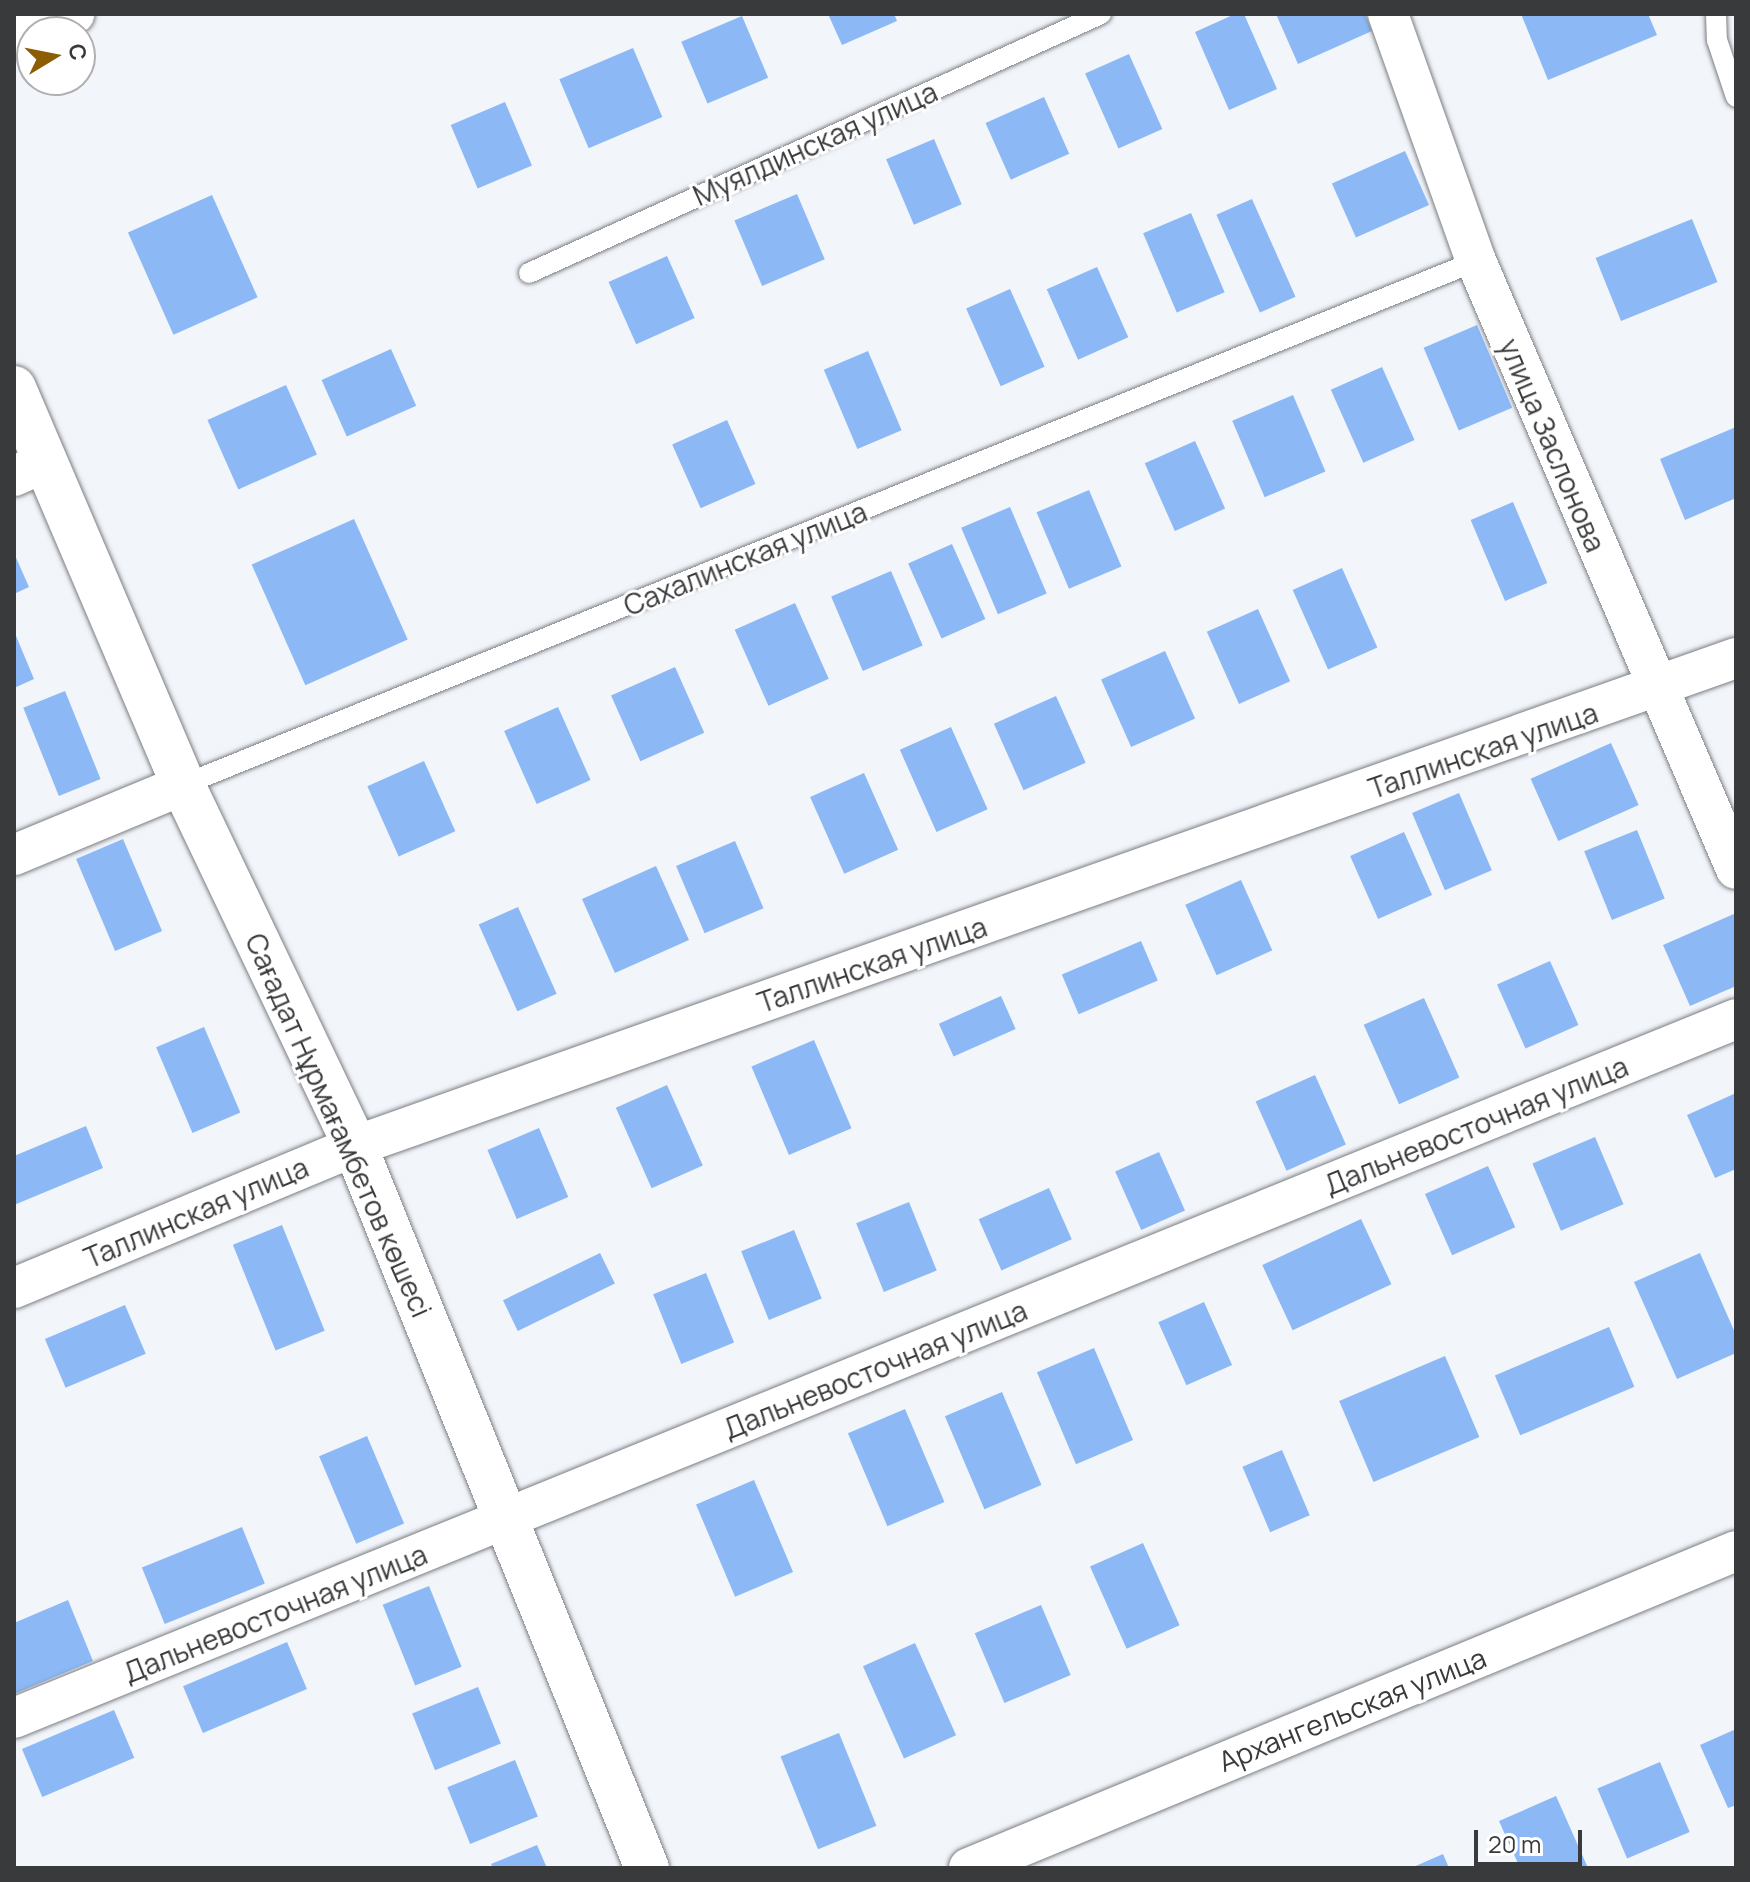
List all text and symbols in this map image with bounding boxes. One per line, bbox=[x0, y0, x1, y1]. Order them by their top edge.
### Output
north arrow bbox=[16, 16, 96, 96]
text: С bbox=[61, 42, 94, 63]
street label: Муялдинская улица bbox=[688, 74, 942, 212]
street label: улица Заслонова bbox=[1493, 333, 1613, 557]
street label: Сахалинская улица bbox=[619, 494, 871, 622]
street label: Таллинская улица bbox=[1364, 695, 1602, 805]
street label: Таллинская улица bbox=[753, 909, 991, 1019]
street label: Сағадат Нұрмағамбетов көшесі bbox=[239, 928, 439, 1322]
street label: Дальневосточная улица bbox=[1319, 1049, 1633, 1201]
street label: Таллинская улица bbox=[79, 1150, 313, 1274]
street label: Дальневосточная улица bbox=[718, 1293, 1032, 1445]
street label: Дальневосточная улица bbox=[118, 1537, 432, 1689]
street label: Архангельская улица bbox=[1213, 1640, 1491, 1778]
scale bar bbox=[1478, 1814, 1586, 1864]
text: 20 m bbox=[1488, 1827, 1541, 1860]

